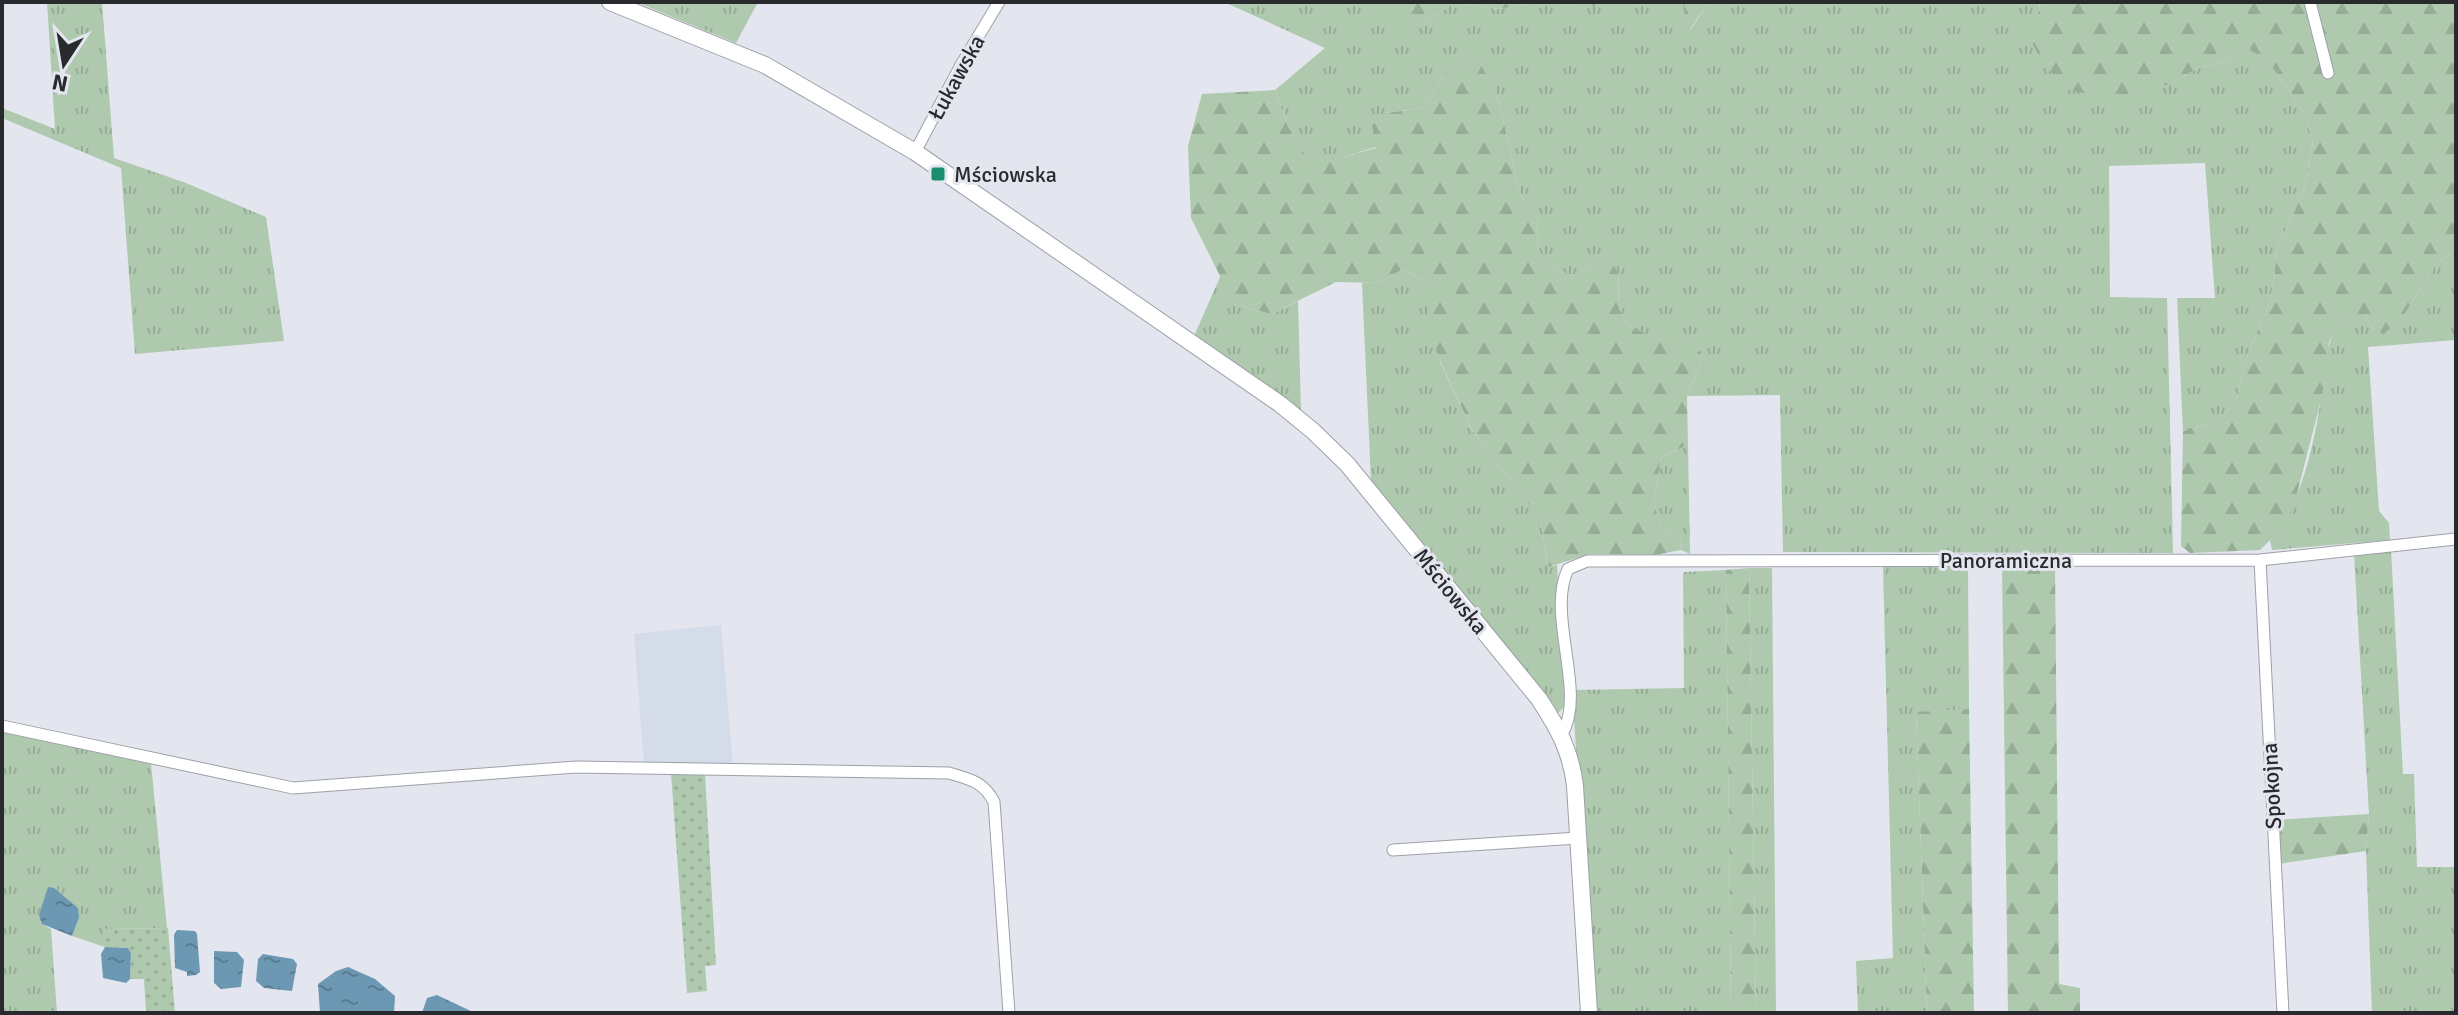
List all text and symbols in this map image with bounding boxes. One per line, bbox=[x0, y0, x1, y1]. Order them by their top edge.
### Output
north arrow bbox=[24, 24, 104, 104]
street label: Łukawska bbox=[922, 30, 991, 124]
text: N bbox=[50, 68, 70, 98]
place label: Mściowska bbox=[954, 161, 1057, 188]
marker: Mściowska bbox=[929, 165, 947, 183]
street label: Mściowska bbox=[1408, 543, 1493, 640]
street label: Panoramiczna bbox=[1940, 547, 2072, 574]
street label: Spokojna bbox=[2256, 742, 2287, 830]

